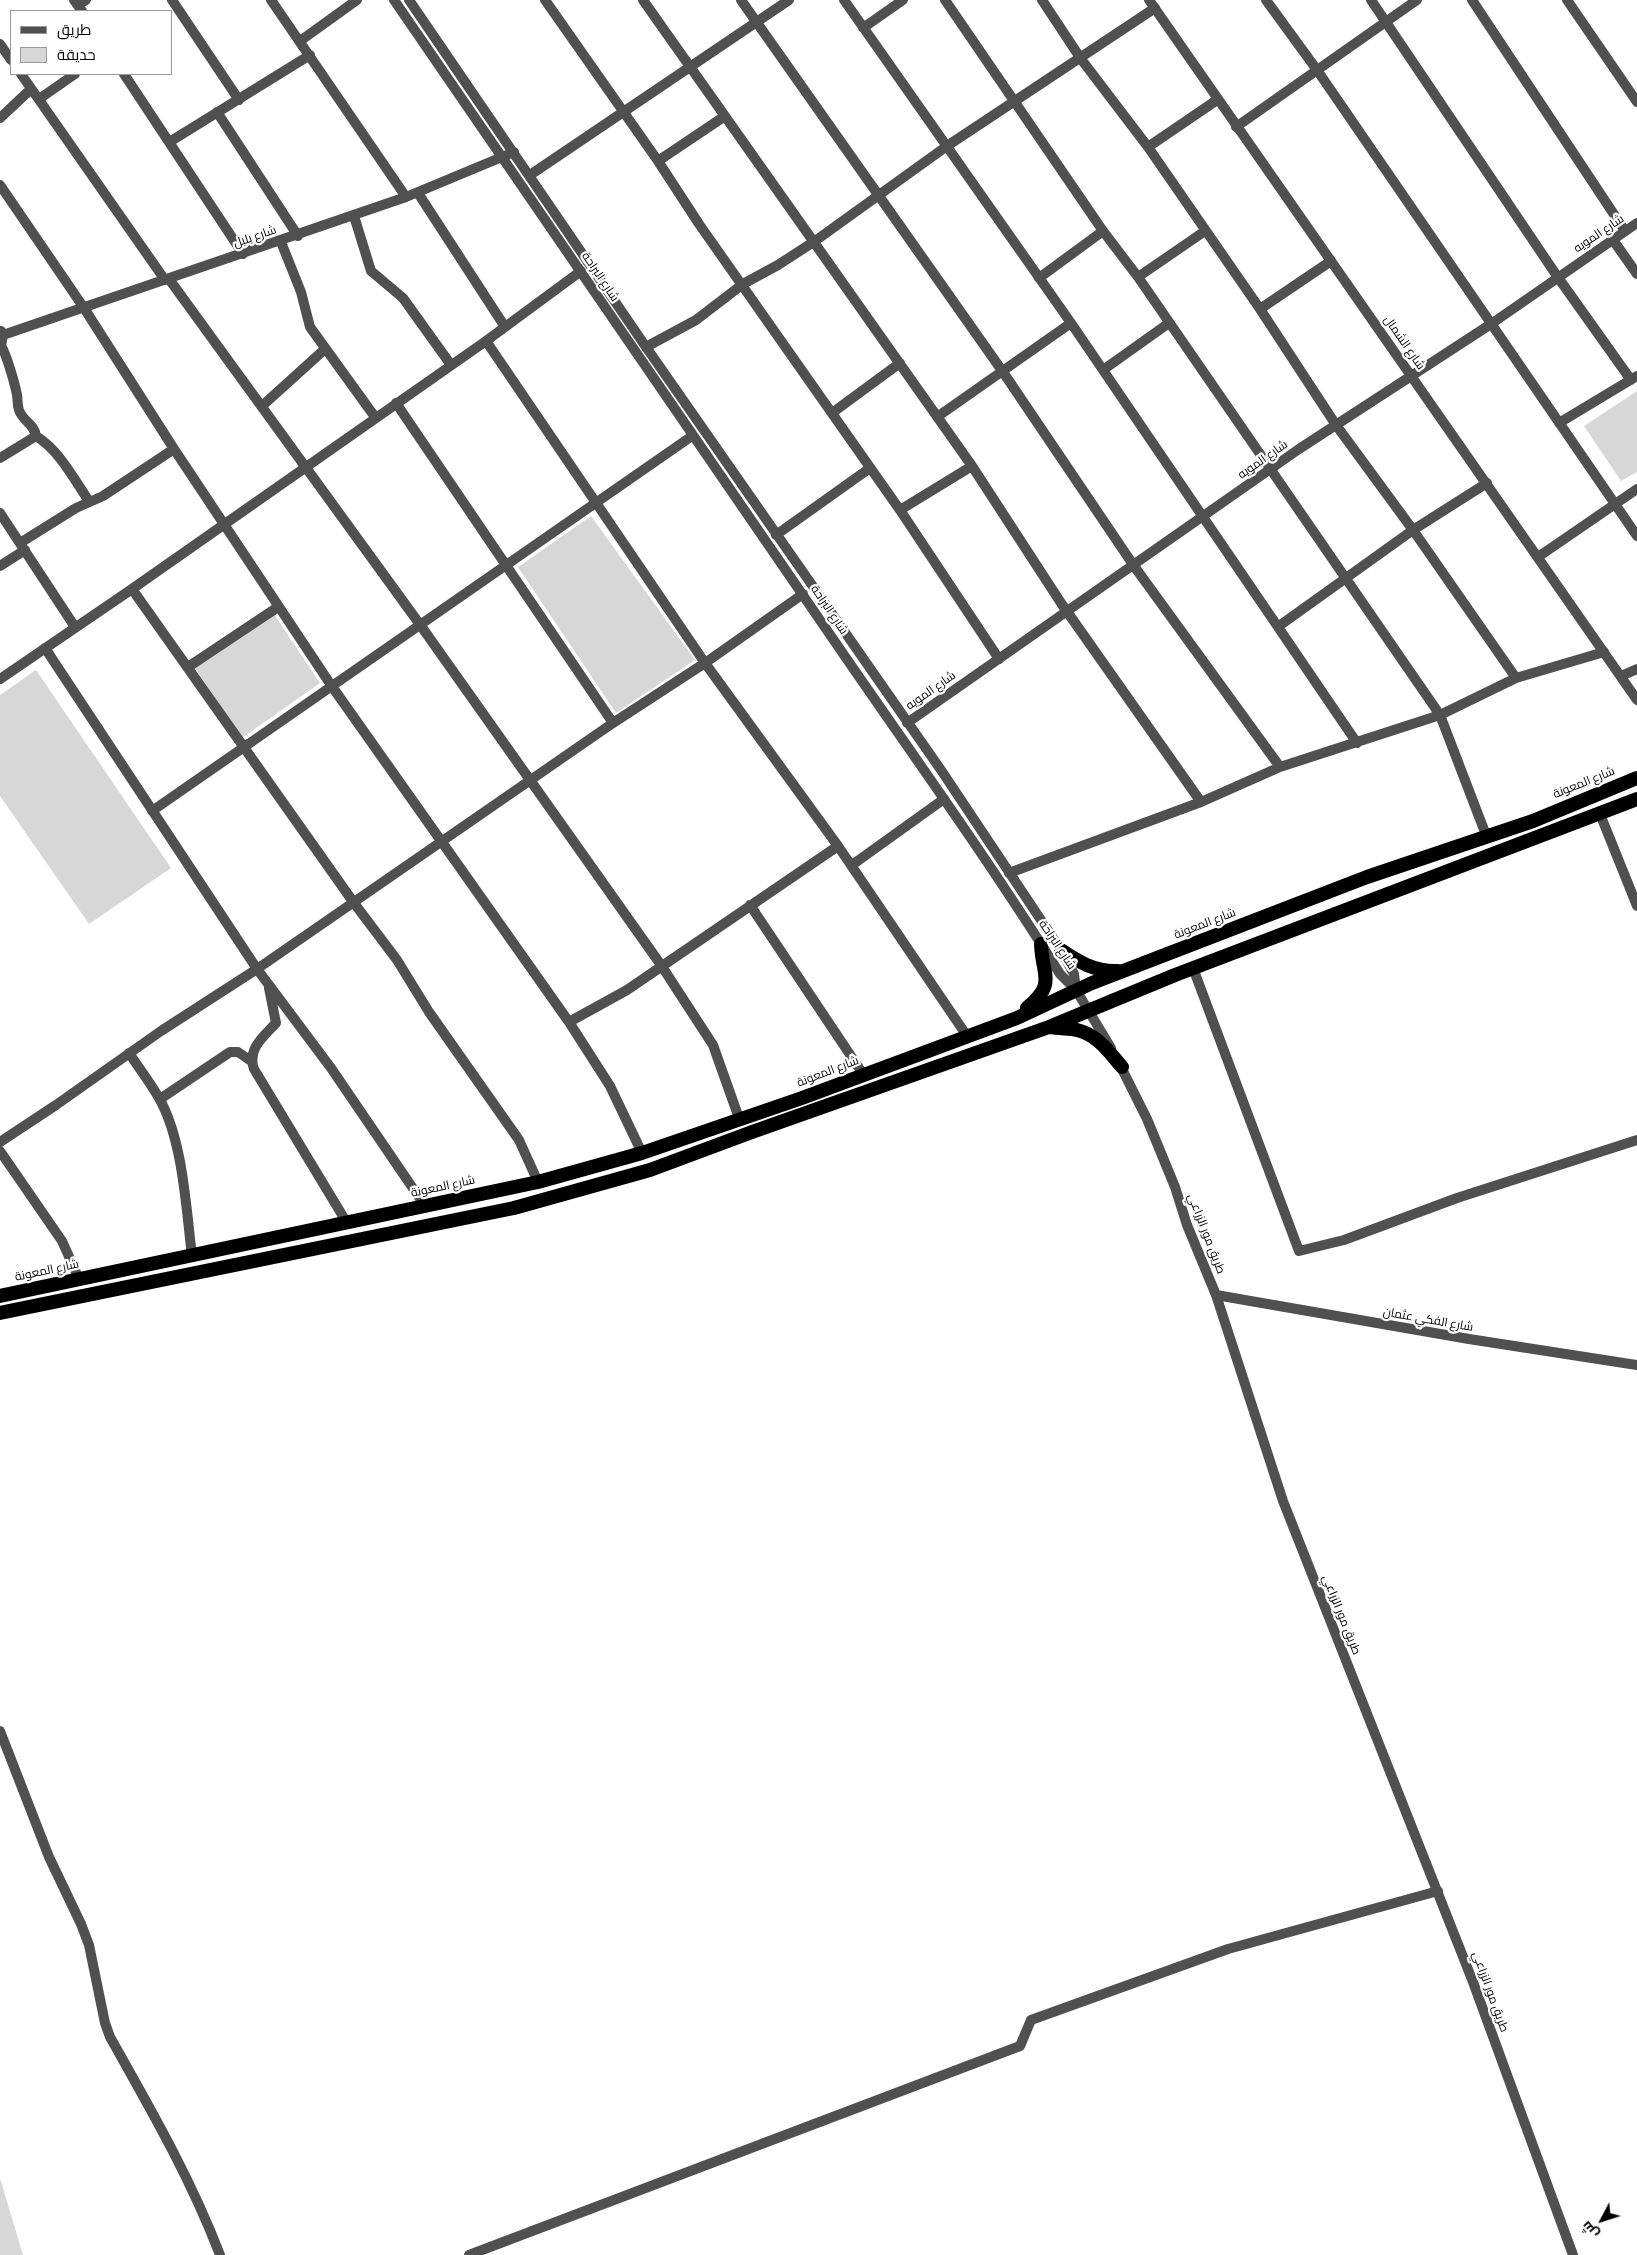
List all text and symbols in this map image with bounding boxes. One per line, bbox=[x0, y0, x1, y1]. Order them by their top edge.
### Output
legend bbox=[10, 10, 172, 75]
text: طريق bbox=[57, 21, 91, 39]
text: حديقة bbox=[57, 46, 96, 64]
street label: شارع المويه bbox=[1571, 212, 1627, 256]
street label: شارع بلبل bbox=[232, 223, 278, 251]
street label: شارع البراحة bbox=[578, 250, 622, 304]
street label: شارع الشمال bbox=[1380, 313, 1428, 373]
street label: شارع المويه bbox=[1235, 438, 1291, 482]
street label: شارع البراحة bbox=[807, 583, 851, 637]
street label: شارع المويه bbox=[903, 669, 959, 713]
street label: شارع المعونة bbox=[1551, 764, 1617, 802]
street label: شارع المعونة bbox=[1172, 906, 1238, 942]
street label: شارع البراحة bbox=[1035, 918, 1079, 972]
street label: شارع المعونة bbox=[795, 1054, 861, 1090]
street label: شارع المعونة bbox=[410, 1173, 476, 1201]
street label: طريق مور الزراعي bbox=[1184, 1192, 1228, 1276]
street label: شارع المعونة bbox=[14, 1257, 80, 1285]
street label: شارع الفكي عثمان bbox=[1382, 1305, 1474, 1335]
street label: طريق مور الزراعي bbox=[1318, 1573, 1364, 1657]
street label: طريق مور الزراعي bbox=[1469, 1950, 1511, 2034]
north arrow bbox=[1577, 2195, 1627, 2245]
text: ش bbox=[1578, 2218, 1602, 2242]

